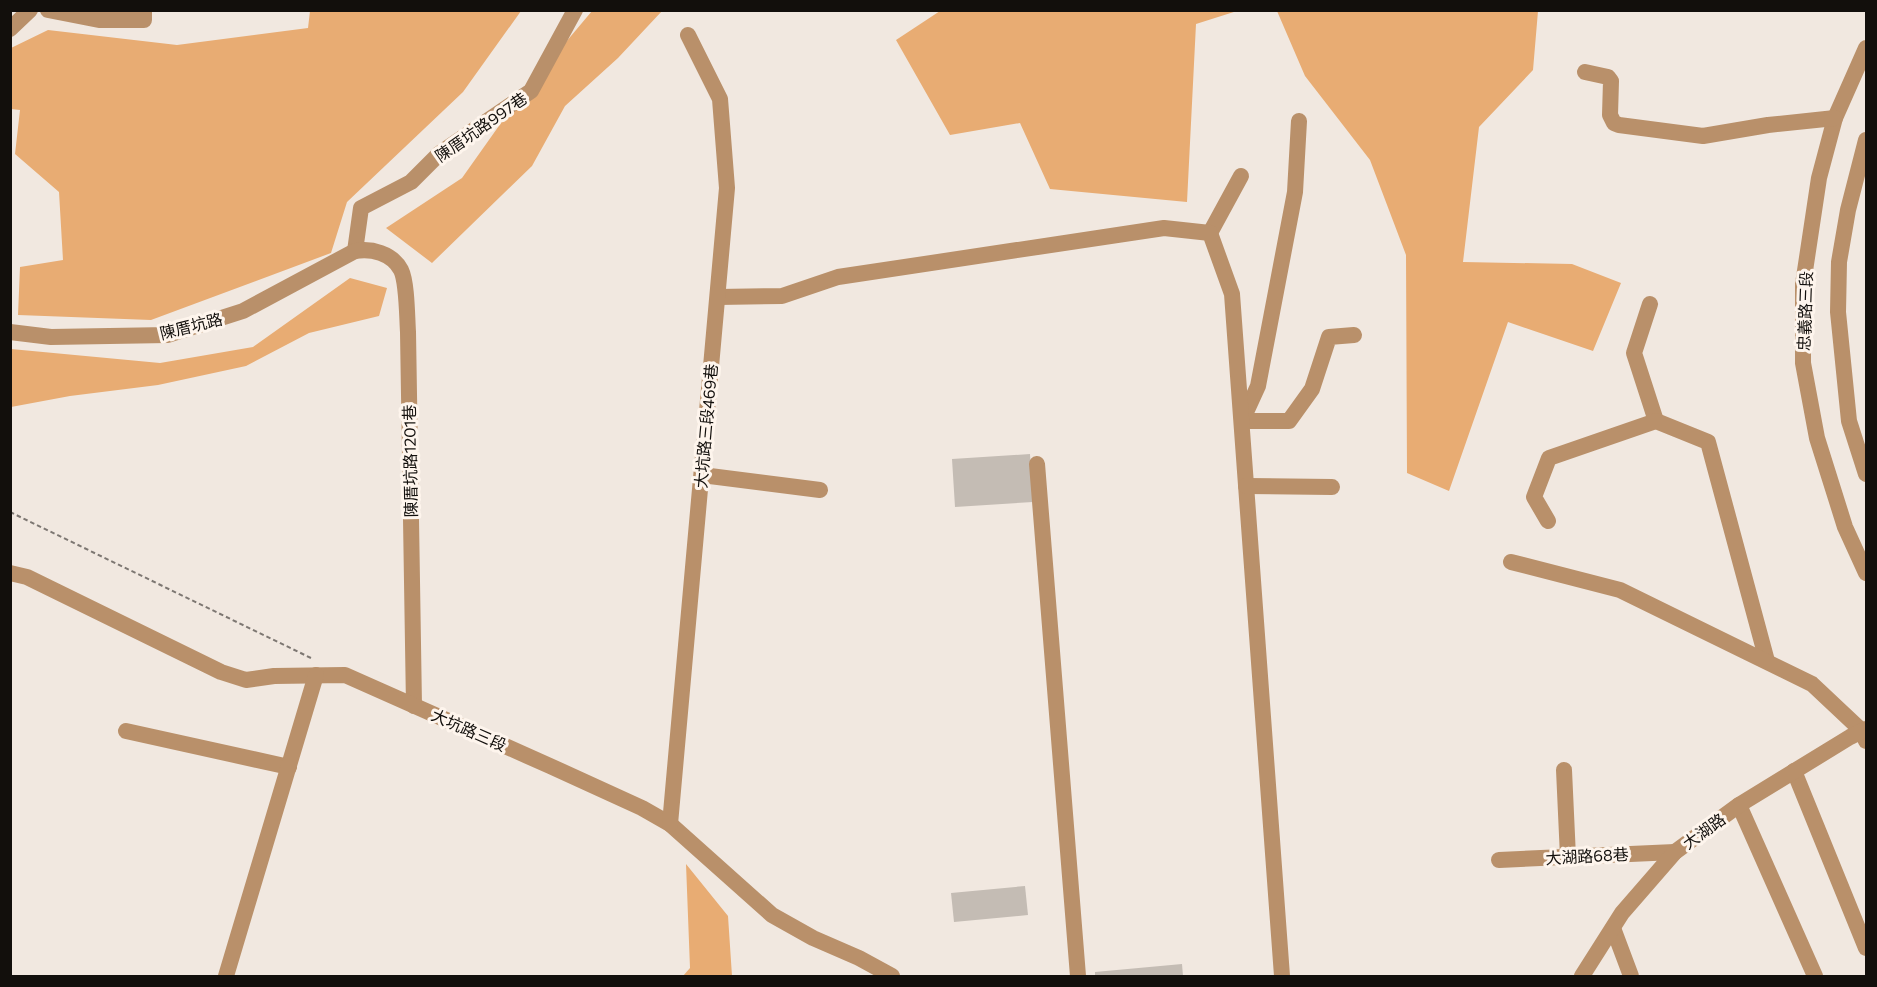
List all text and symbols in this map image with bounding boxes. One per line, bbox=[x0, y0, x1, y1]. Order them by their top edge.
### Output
street label: 陳厝坑路997巷 bbox=[431, 88, 530, 165]
street label: 忠義路三段 bbox=[1794, 271, 1815, 351]
street label: 陳厝坑路 bbox=[158, 309, 224, 342]
street label: 大坑路三段469巷 bbox=[691, 363, 720, 489]
street label: 陳厝坑路1201巷 bbox=[399, 404, 420, 518]
street label: 大坑路三段 bbox=[429, 705, 510, 754]
street label: 大湖路 bbox=[1679, 809, 1729, 852]
street label: 大湖路68巷 bbox=[1545, 844, 1629, 867]

